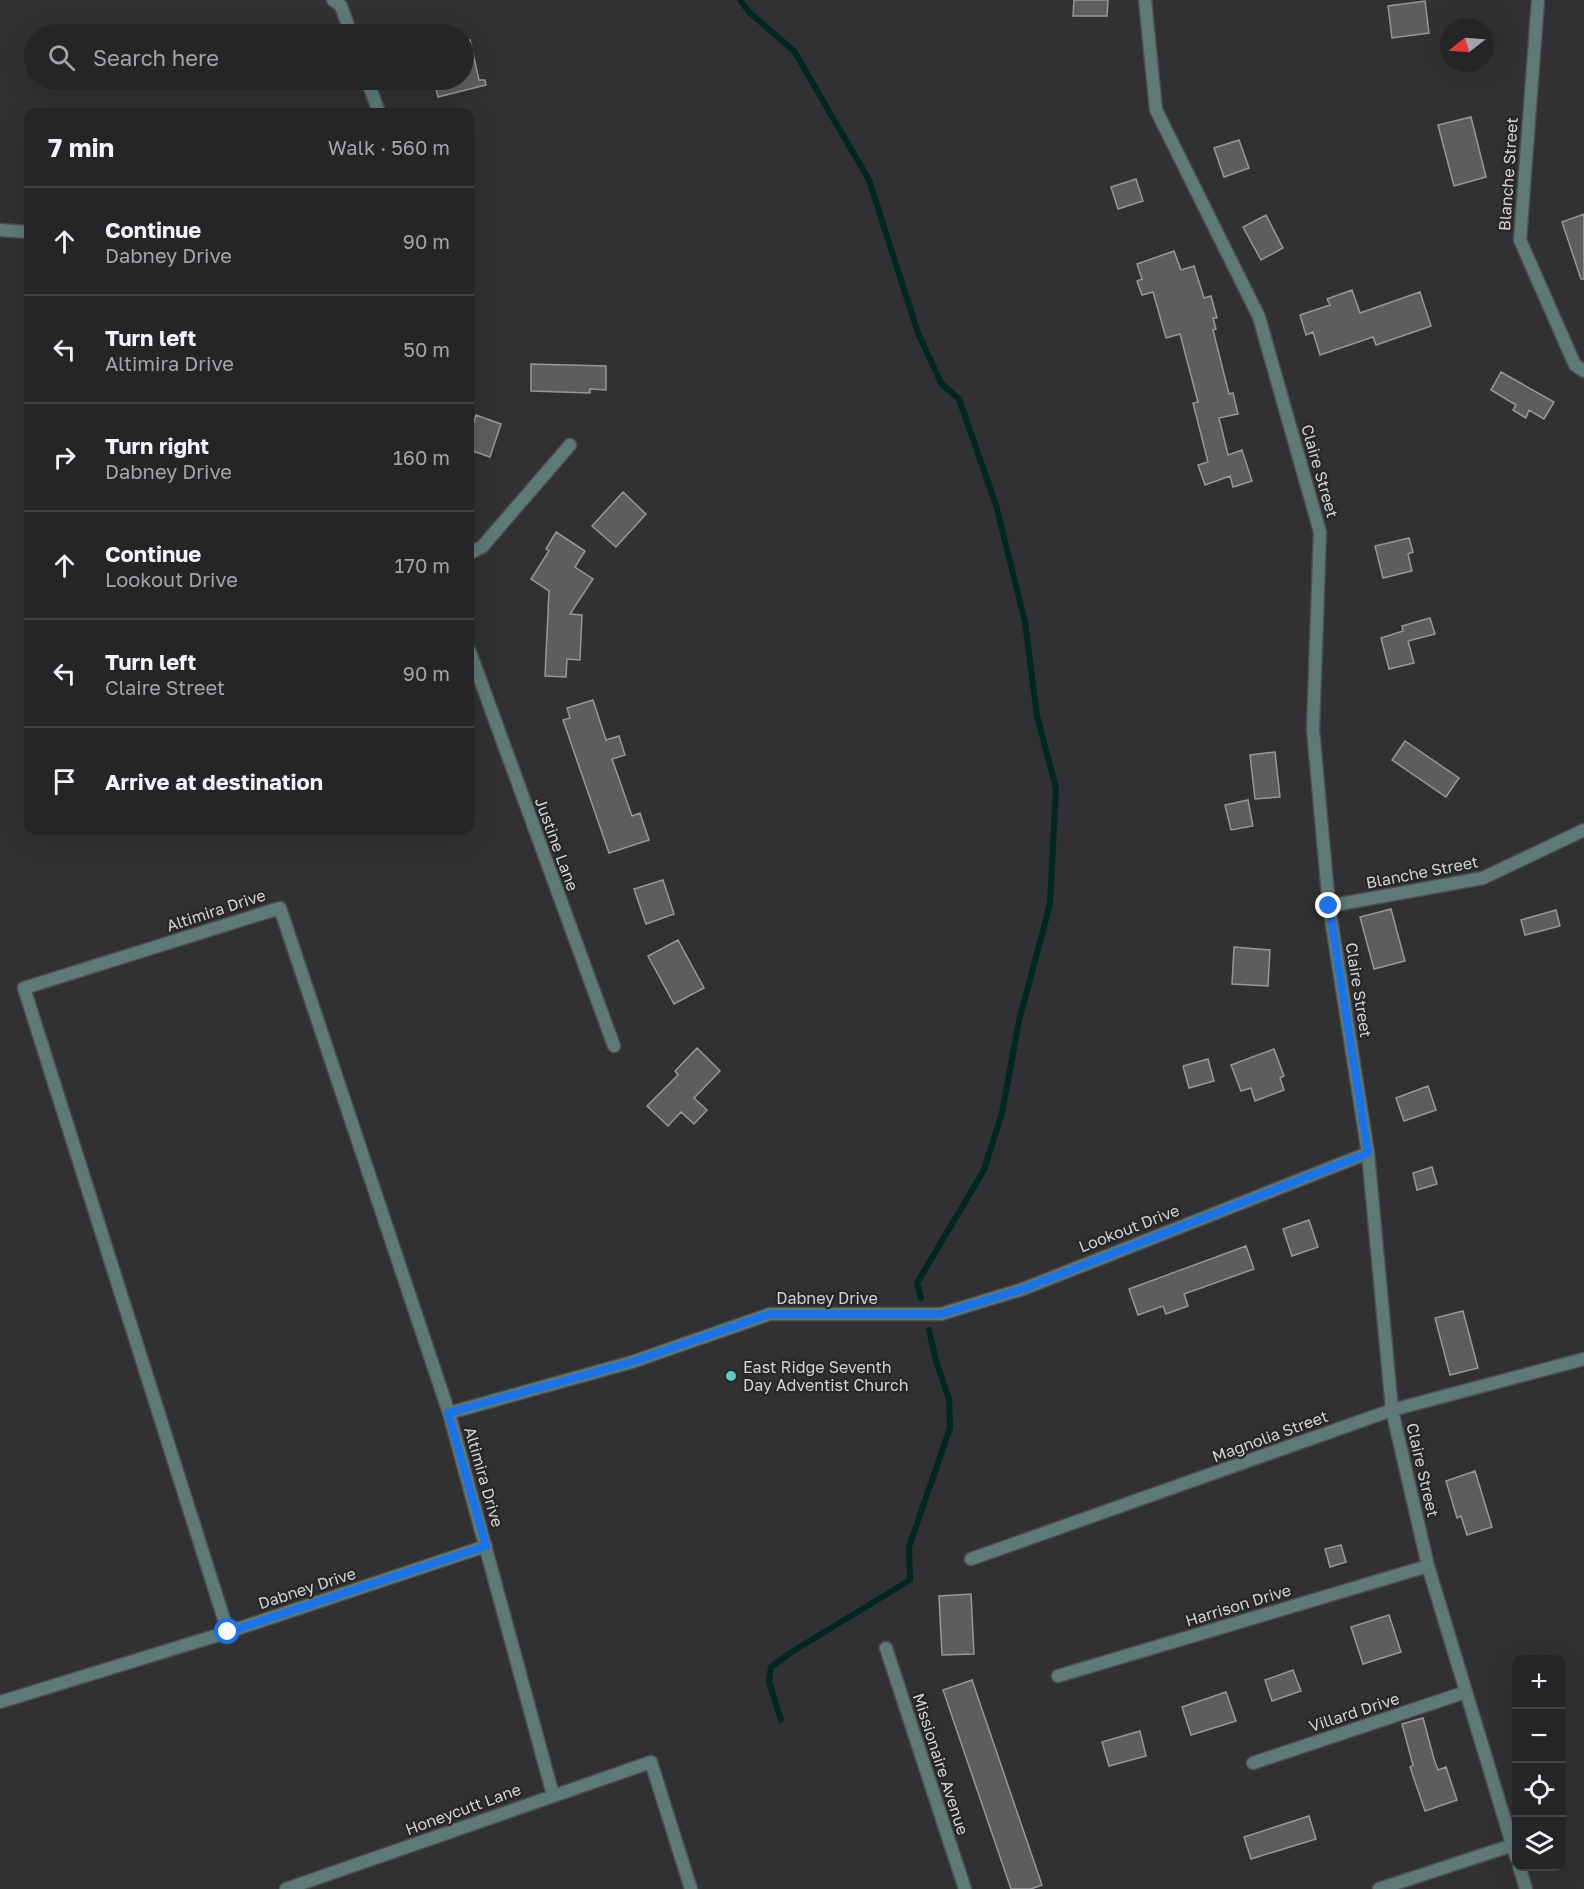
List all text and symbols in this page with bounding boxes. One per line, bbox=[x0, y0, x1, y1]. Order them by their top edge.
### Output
north arrow bbox=[1440, 18, 1494, 72]
search box bbox=[24, 24, 474, 90]
icon: search bbox=[45, 41, 78, 74]
text: Search here bbox=[93, 44, 219, 71]
street label: Blanche Street bbox=[1494, 116, 1522, 232]
text: 7 min bbox=[48, 132, 114, 163]
text: Walk · 560 m bbox=[328, 135, 450, 159]
text: Continue bbox=[105, 216, 201, 243]
icon: ahead bbox=[48, 225, 81, 258]
text: 90 m bbox=[403, 229, 450, 253]
text: Dabney Drive bbox=[105, 243, 232, 267]
text: Turn left bbox=[105, 324, 196, 351]
icon: left bbox=[48, 333, 81, 366]
text: 50 m bbox=[403, 337, 450, 361]
text: Altimira Drive bbox=[105, 351, 234, 375]
street label: Claire Street bbox=[1297, 422, 1343, 520]
text: Turn right bbox=[105, 432, 209, 459]
icon: right bbox=[48, 441, 81, 474]
text: 160 m bbox=[393, 445, 450, 469]
text: Dabney Drive bbox=[105, 459, 232, 483]
text: Continue bbox=[105, 540, 201, 567]
icon: ahead bbox=[48, 549, 81, 582]
text: 170 m bbox=[395, 553, 450, 577]
text: Lookout Drive bbox=[105, 567, 238, 591]
text: Turn left bbox=[105, 648, 196, 675]
icon: left bbox=[48, 657, 81, 690]
text: 90 m bbox=[403, 661, 450, 685]
text: Claire Street bbox=[105, 675, 225, 699]
icon: arrive bbox=[48, 765, 81, 798]
text: Arrive at destination bbox=[105, 768, 323, 795]
street label: Justine Lane bbox=[531, 794, 583, 894]
street label: Blanche Street bbox=[1364, 851, 1480, 893]
street label: Altimira Drive bbox=[164, 885, 268, 935]
route end bbox=[1315, 892, 1341, 918]
street label: Claire Street bbox=[1342, 941, 1376, 1039]
street label: Lookout Drive bbox=[1076, 1200, 1182, 1256]
street label: Dabney Drive bbox=[776, 1288, 878, 1308]
place label: East Ridge Seventh Day Adventist Church bbox=[743, 1357, 909, 1395]
marker: East Ridge Seventh Day Adventist Church bbox=[724, 1369, 738, 1383]
street label: Magnolia Street bbox=[1209, 1406, 1331, 1466]
street label: Claire Street bbox=[1402, 1421, 1444, 1519]
street label: Altimira Drive bbox=[460, 1425, 508, 1529]
street label: Dabney Drive bbox=[256, 1563, 358, 1613]
street label: Harrison Drive bbox=[1183, 1579, 1293, 1631]
route start bbox=[214, 1618, 240, 1644]
map controls bbox=[1512, 1655, 1566, 1871]
button: + bbox=[1512, 1655, 1566, 1709]
street label: Villard Drive bbox=[1306, 1688, 1402, 1736]
street label: Missionaire Avenue bbox=[909, 1691, 973, 1837]
button: − bbox=[1512, 1709, 1566, 1763]
button: locate bbox=[1512, 1763, 1566, 1817]
street label: Honeycutt Lane bbox=[402, 1779, 524, 1839]
button: layers bbox=[1512, 1817, 1566, 1871]

